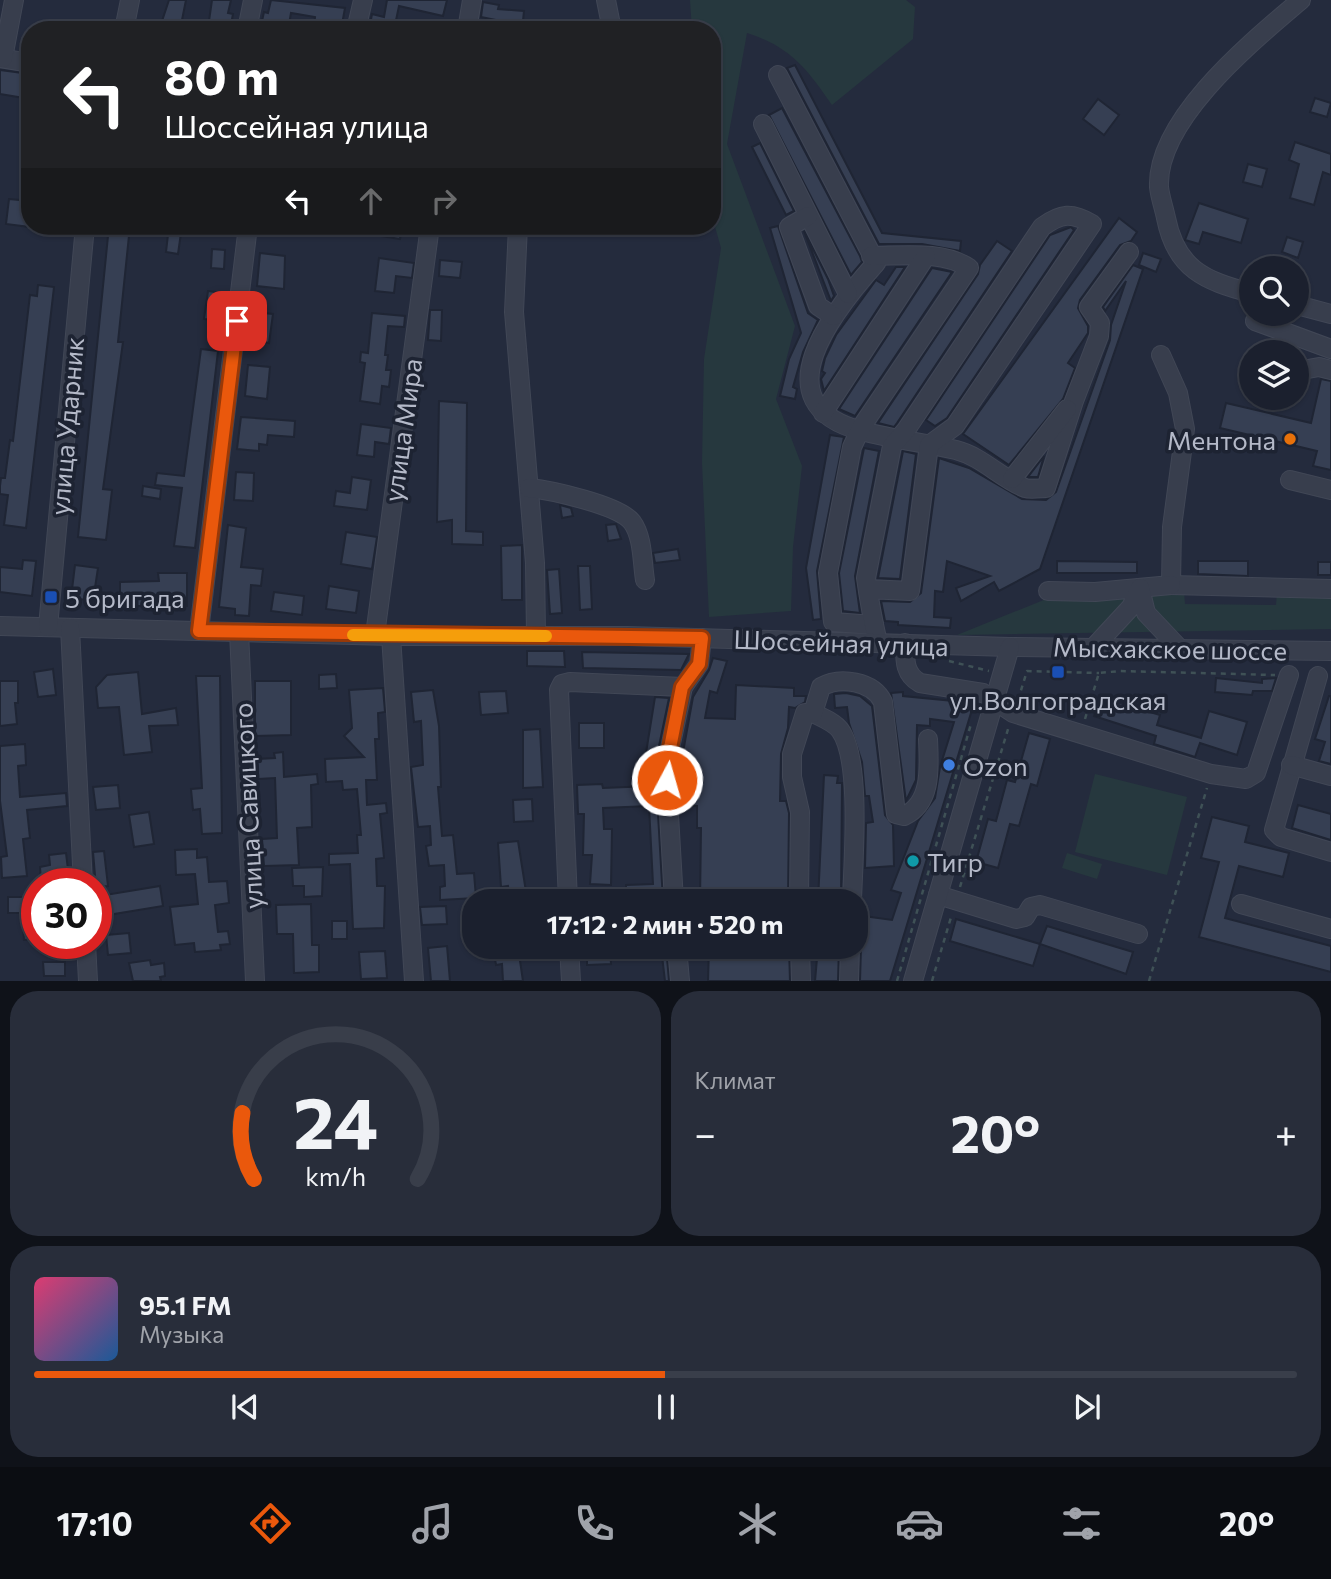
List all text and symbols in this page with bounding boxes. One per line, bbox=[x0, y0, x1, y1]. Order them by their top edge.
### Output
text: 80 m bbox=[164, 45, 279, 105]
icon: left bbox=[49, 49, 140, 140]
text: Шоссейная улица bbox=[164, 105, 429, 145]
icon: left bbox=[279, 182, 317, 220]
icon: ahead bbox=[352, 182, 390, 220]
icon: right bbox=[425, 182, 463, 220]
map controls bbox=[1239, 256, 1309, 410]
button: search bbox=[1239, 256, 1309, 326]
pin bbox=[207, 291, 267, 351]
icon: arrive bbox=[218, 302, 256, 340]
street label: улица Ударник bbox=[43, 336, 89, 516]
button: layers bbox=[1239, 340, 1309, 410]
street label: улица Мира bbox=[377, 356, 427, 504]
place label: Ментона bbox=[1167, 424, 1276, 455]
marker: Ментона bbox=[1282, 431, 1298, 447]
place label: 5 бригада bbox=[65, 582, 184, 613]
marker: 5 бригада bbox=[43, 589, 59, 605]
street label: Шоссейная улица bbox=[733, 623, 949, 661]
street label: Мысхакское шоссе bbox=[1053, 630, 1287, 666]
marker: ул.Волгоградская bbox=[1050, 664, 1066, 680]
place label: ул.Волгоградская bbox=[950, 684, 1166, 715]
street label: улица Савицкого bbox=[226, 702, 268, 910]
position arrow bbox=[630, 743, 704, 817]
place label: Ozon bbox=[963, 750, 1028, 781]
marker: Ozon bbox=[941, 757, 957, 773]
place label: Тигр bbox=[927, 846, 983, 877]
marker: Тигр bbox=[905, 853, 921, 869]
speed limit sign: 30 bbox=[21, 868, 112, 959]
text: 17:12 · 2 мин · 520 m bbox=[546, 908, 784, 939]
text: Климат bbox=[695, 1066, 776, 1094]
text: 24 bbox=[293, 1076, 378, 1165]
text: 20° bbox=[950, 1100, 1040, 1164]
text: − bbox=[695, 1109, 716, 1156]
text: + bbox=[1275, 1109, 1297, 1156]
text: km/h bbox=[305, 1161, 366, 1191]
text: 95.1 FM bbox=[139, 1289, 232, 1320]
text: Музыка bbox=[139, 1320, 224, 1348]
icon: previous bbox=[226, 1388, 264, 1426]
icon: pause bbox=[647, 1388, 685, 1426]
icon: next bbox=[1068, 1388, 1106, 1426]
icon: directions bbox=[246, 1499, 295, 1548]
icon: music bbox=[408, 1499, 457, 1548]
icon: phone bbox=[570, 1499, 619, 1548]
icon: climate bbox=[733, 1499, 782, 1548]
icon: car bbox=[895, 1499, 944, 1548]
icon: filters bbox=[1057, 1499, 1106, 1548]
text: 17:10 bbox=[57, 1503, 133, 1543]
text: 20° bbox=[1219, 1503, 1274, 1543]

